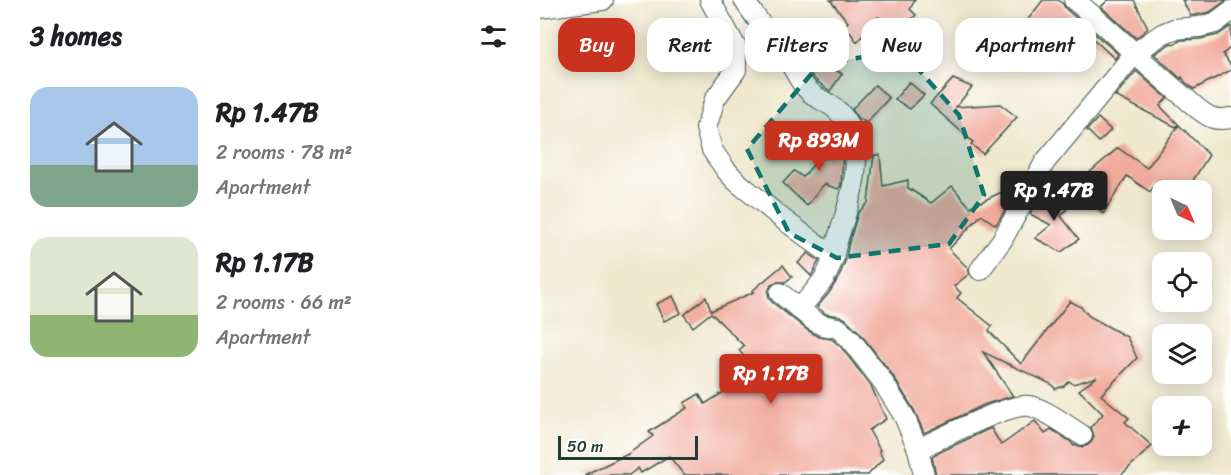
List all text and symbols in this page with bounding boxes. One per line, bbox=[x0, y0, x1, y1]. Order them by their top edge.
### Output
text: 3 homes bbox=[30, 13, 122, 59]
chip: Buy bbox=[558, 18, 635, 72]
chip: Rent bbox=[647, 18, 733, 72]
chip: Filters bbox=[745, 18, 849, 72]
chip: New bbox=[861, 18, 943, 72]
chip: Apartment bbox=[955, 18, 1096, 72]
icon: filters bbox=[477, 20, 510, 53]
text: Rp 1.47B bbox=[216, 89, 319, 135]
icon: home bbox=[78, 111, 150, 183]
pin: Rp 893M bbox=[764, 121, 874, 172]
text: Rp 893M bbox=[779, 123, 859, 158]
text: 2 rooms · 78 m² bbox=[216, 135, 352, 170]
text: Apartment bbox=[216, 170, 310, 205]
pin: Rp 1.47B bbox=[992, 171, 1116, 222]
text: Rp 1.47B bbox=[1014, 173, 1094, 208]
north arrow bbox=[1152, 180, 1212, 240]
map controls bbox=[1152, 180, 1212, 456]
text: Rp 1.17B bbox=[216, 239, 314, 285]
button: locate bbox=[1152, 252, 1212, 312]
icon: home bbox=[78, 261, 150, 333]
text: 2 rooms · 66 m² bbox=[216, 285, 352, 320]
text: Apartment bbox=[216, 320, 310, 355]
button: layers bbox=[1152, 324, 1212, 384]
pin: Rp 1.17B bbox=[709, 354, 833, 405]
text: Rp 1.17B bbox=[733, 356, 809, 391]
button: + bbox=[1152, 396, 1212, 456]
text: 50 m bbox=[567, 432, 603, 461]
scale bar bbox=[558, 433, 698, 460]

